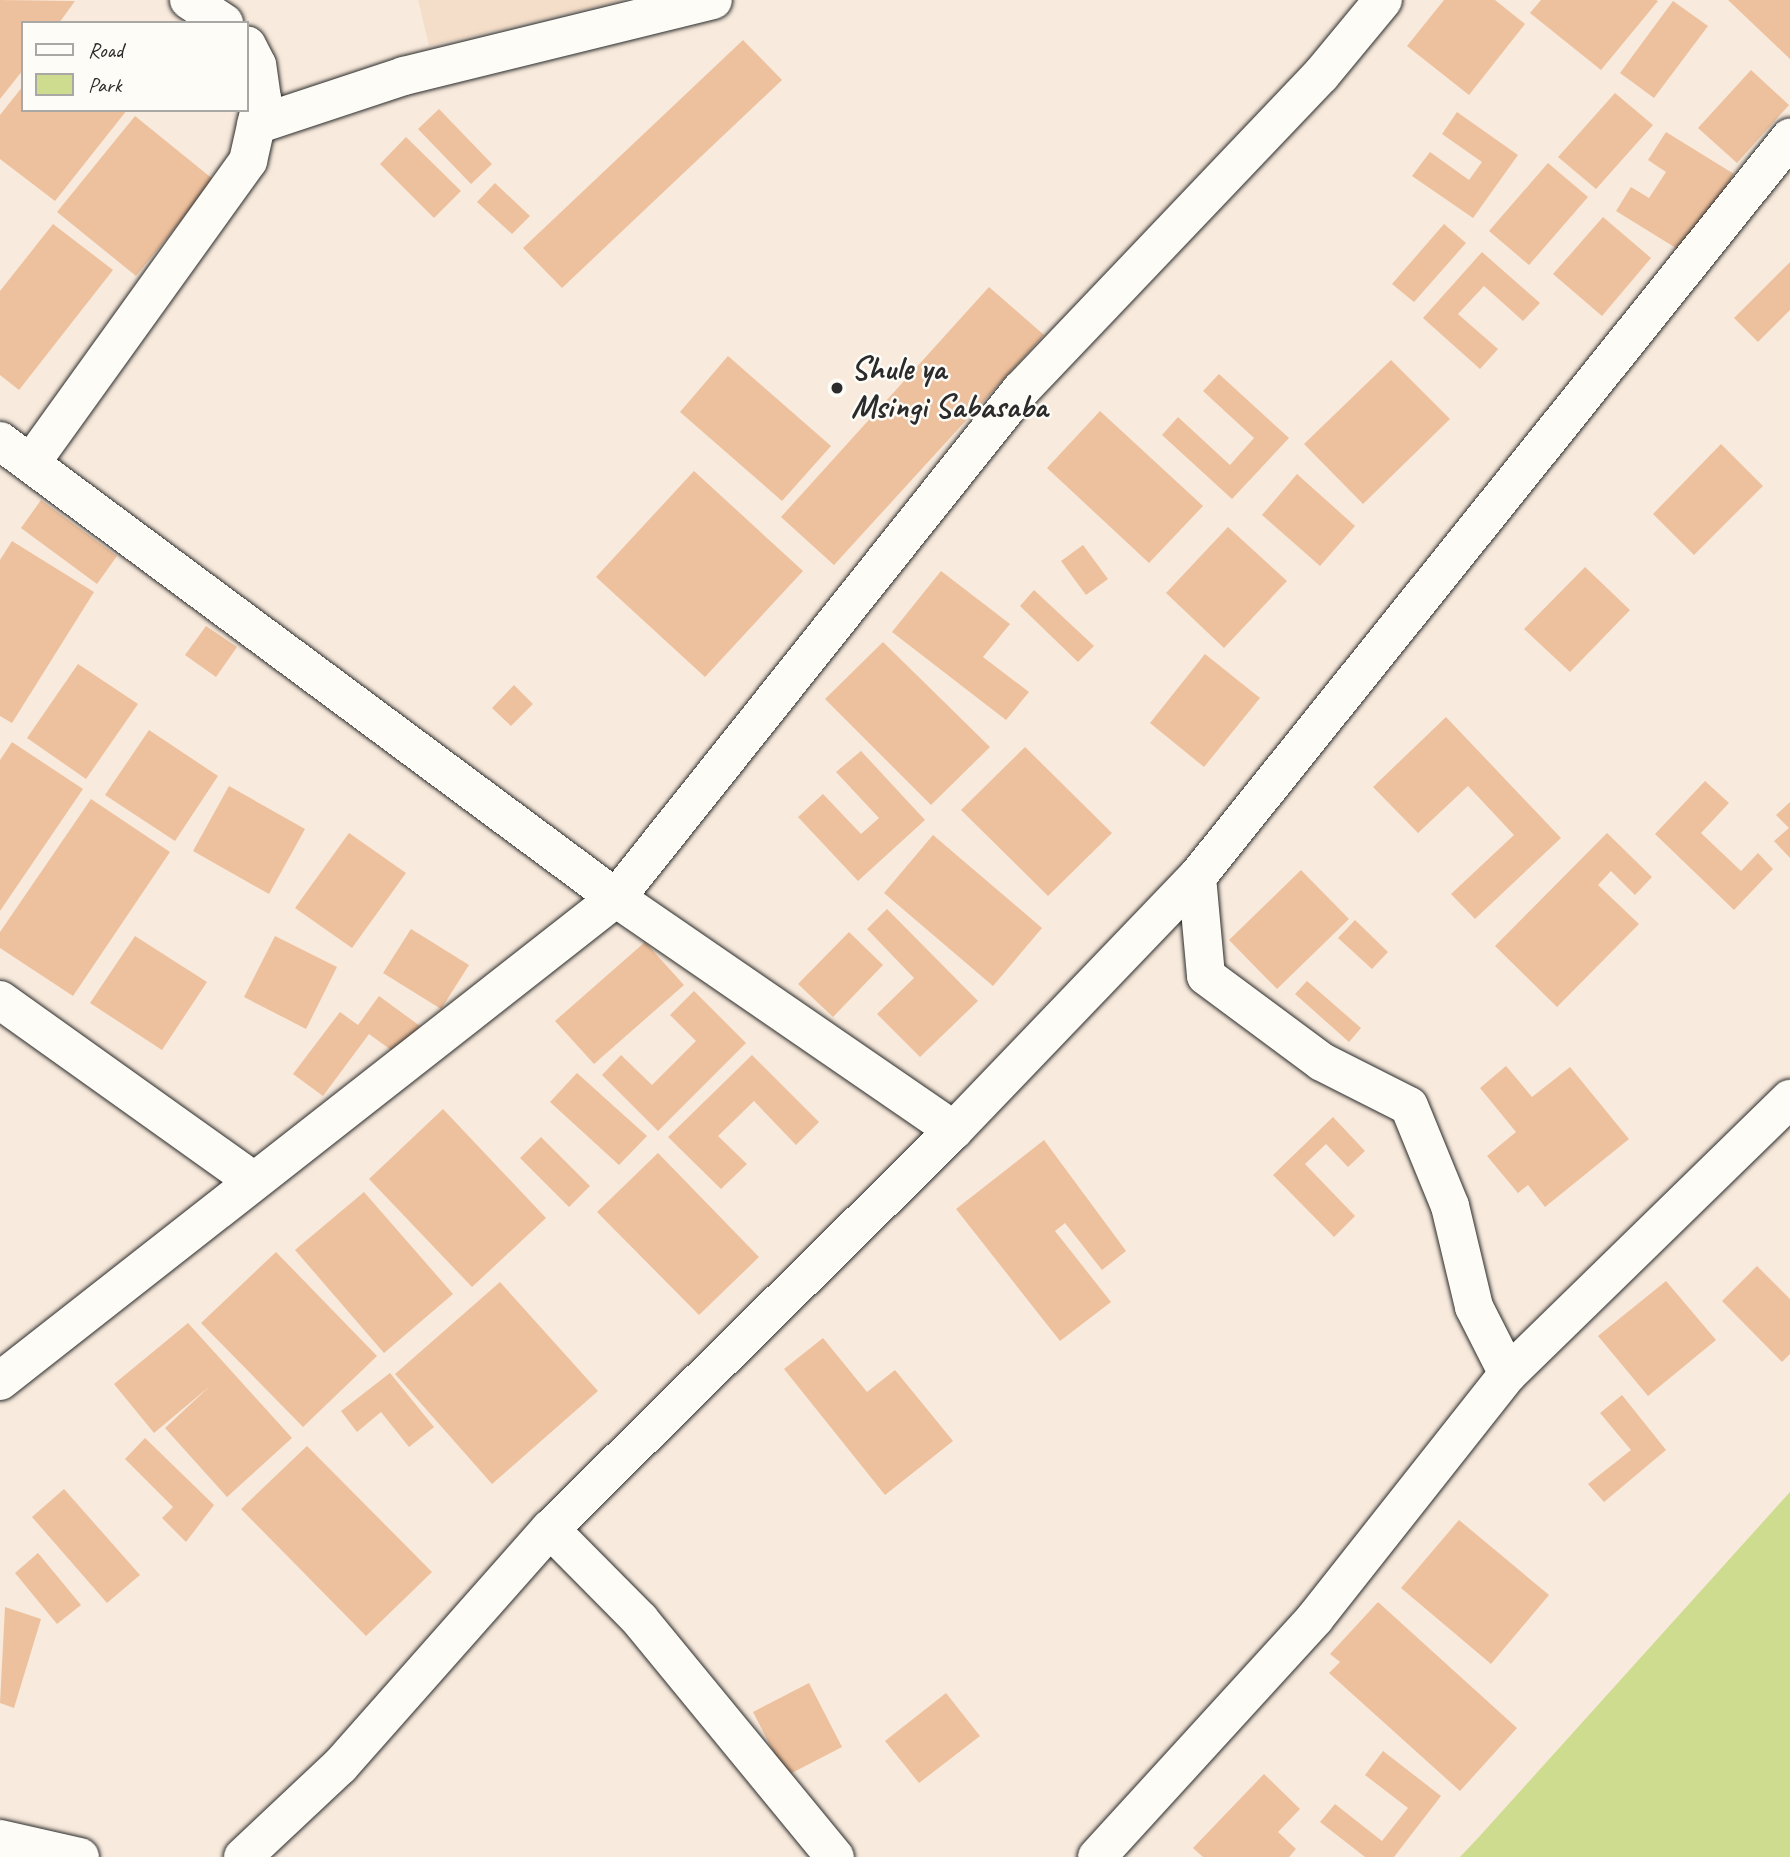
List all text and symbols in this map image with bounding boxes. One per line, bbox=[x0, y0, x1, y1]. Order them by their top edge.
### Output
legend bbox=[21, 21, 248, 112]
text: Road bbox=[88, 37, 123, 63]
text: Park bbox=[88, 72, 121, 98]
place label: Shule ya Msingi Sabasaba bbox=[851, 349, 1048, 427]
marker: Shule ya Msingi Sabasaba bbox=[829, 380, 845, 396]

